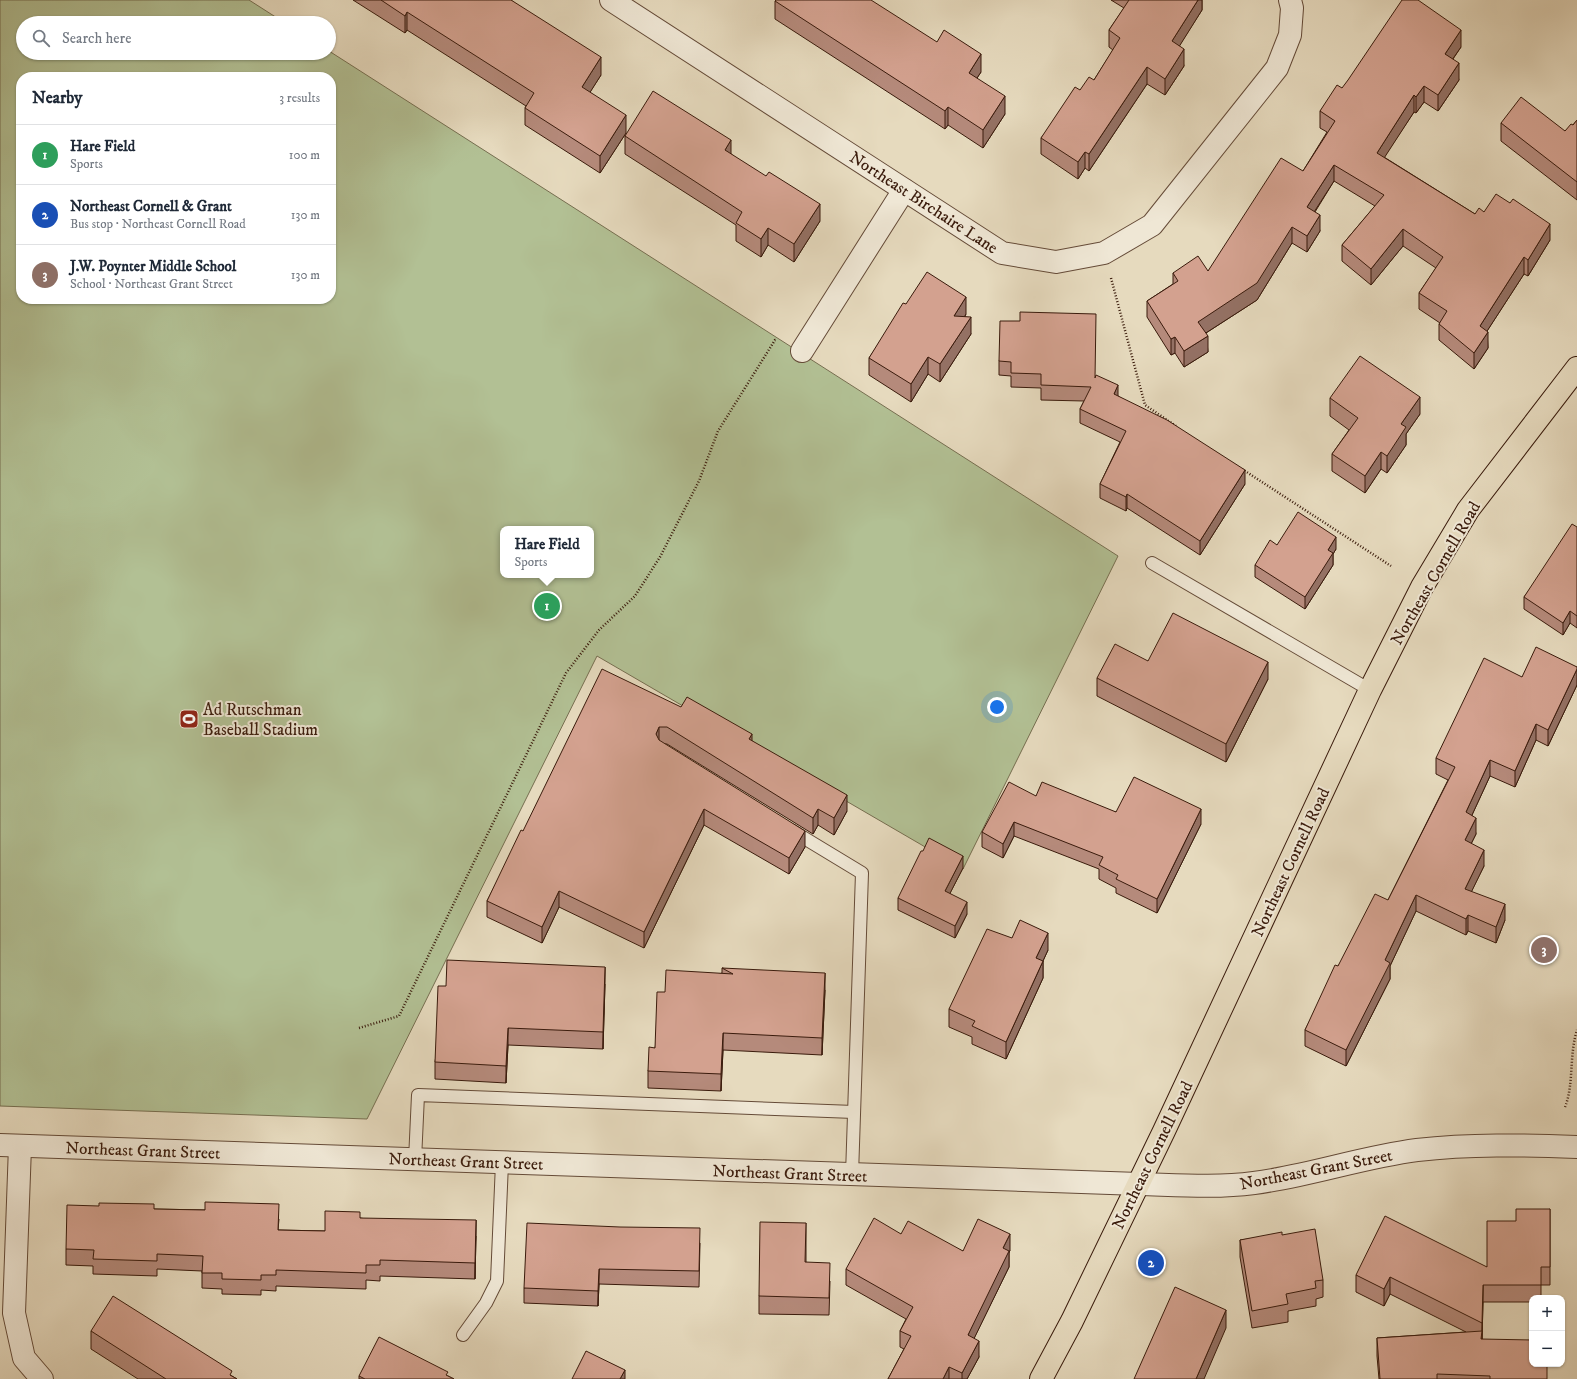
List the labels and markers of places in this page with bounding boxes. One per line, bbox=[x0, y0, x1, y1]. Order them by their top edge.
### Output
pin: 1 bbox=[534, 591, 560, 621]
place label: Ad Rutschman Baseball Stadium bbox=[203, 699, 318, 741]
sports icon: Ad Rutschman Baseball Stadium bbox=[178, 708, 200, 730]
pin: 3 bbox=[1531, 935, 1557, 965]
pin: 2 bbox=[1138, 1248, 1164, 1278]

